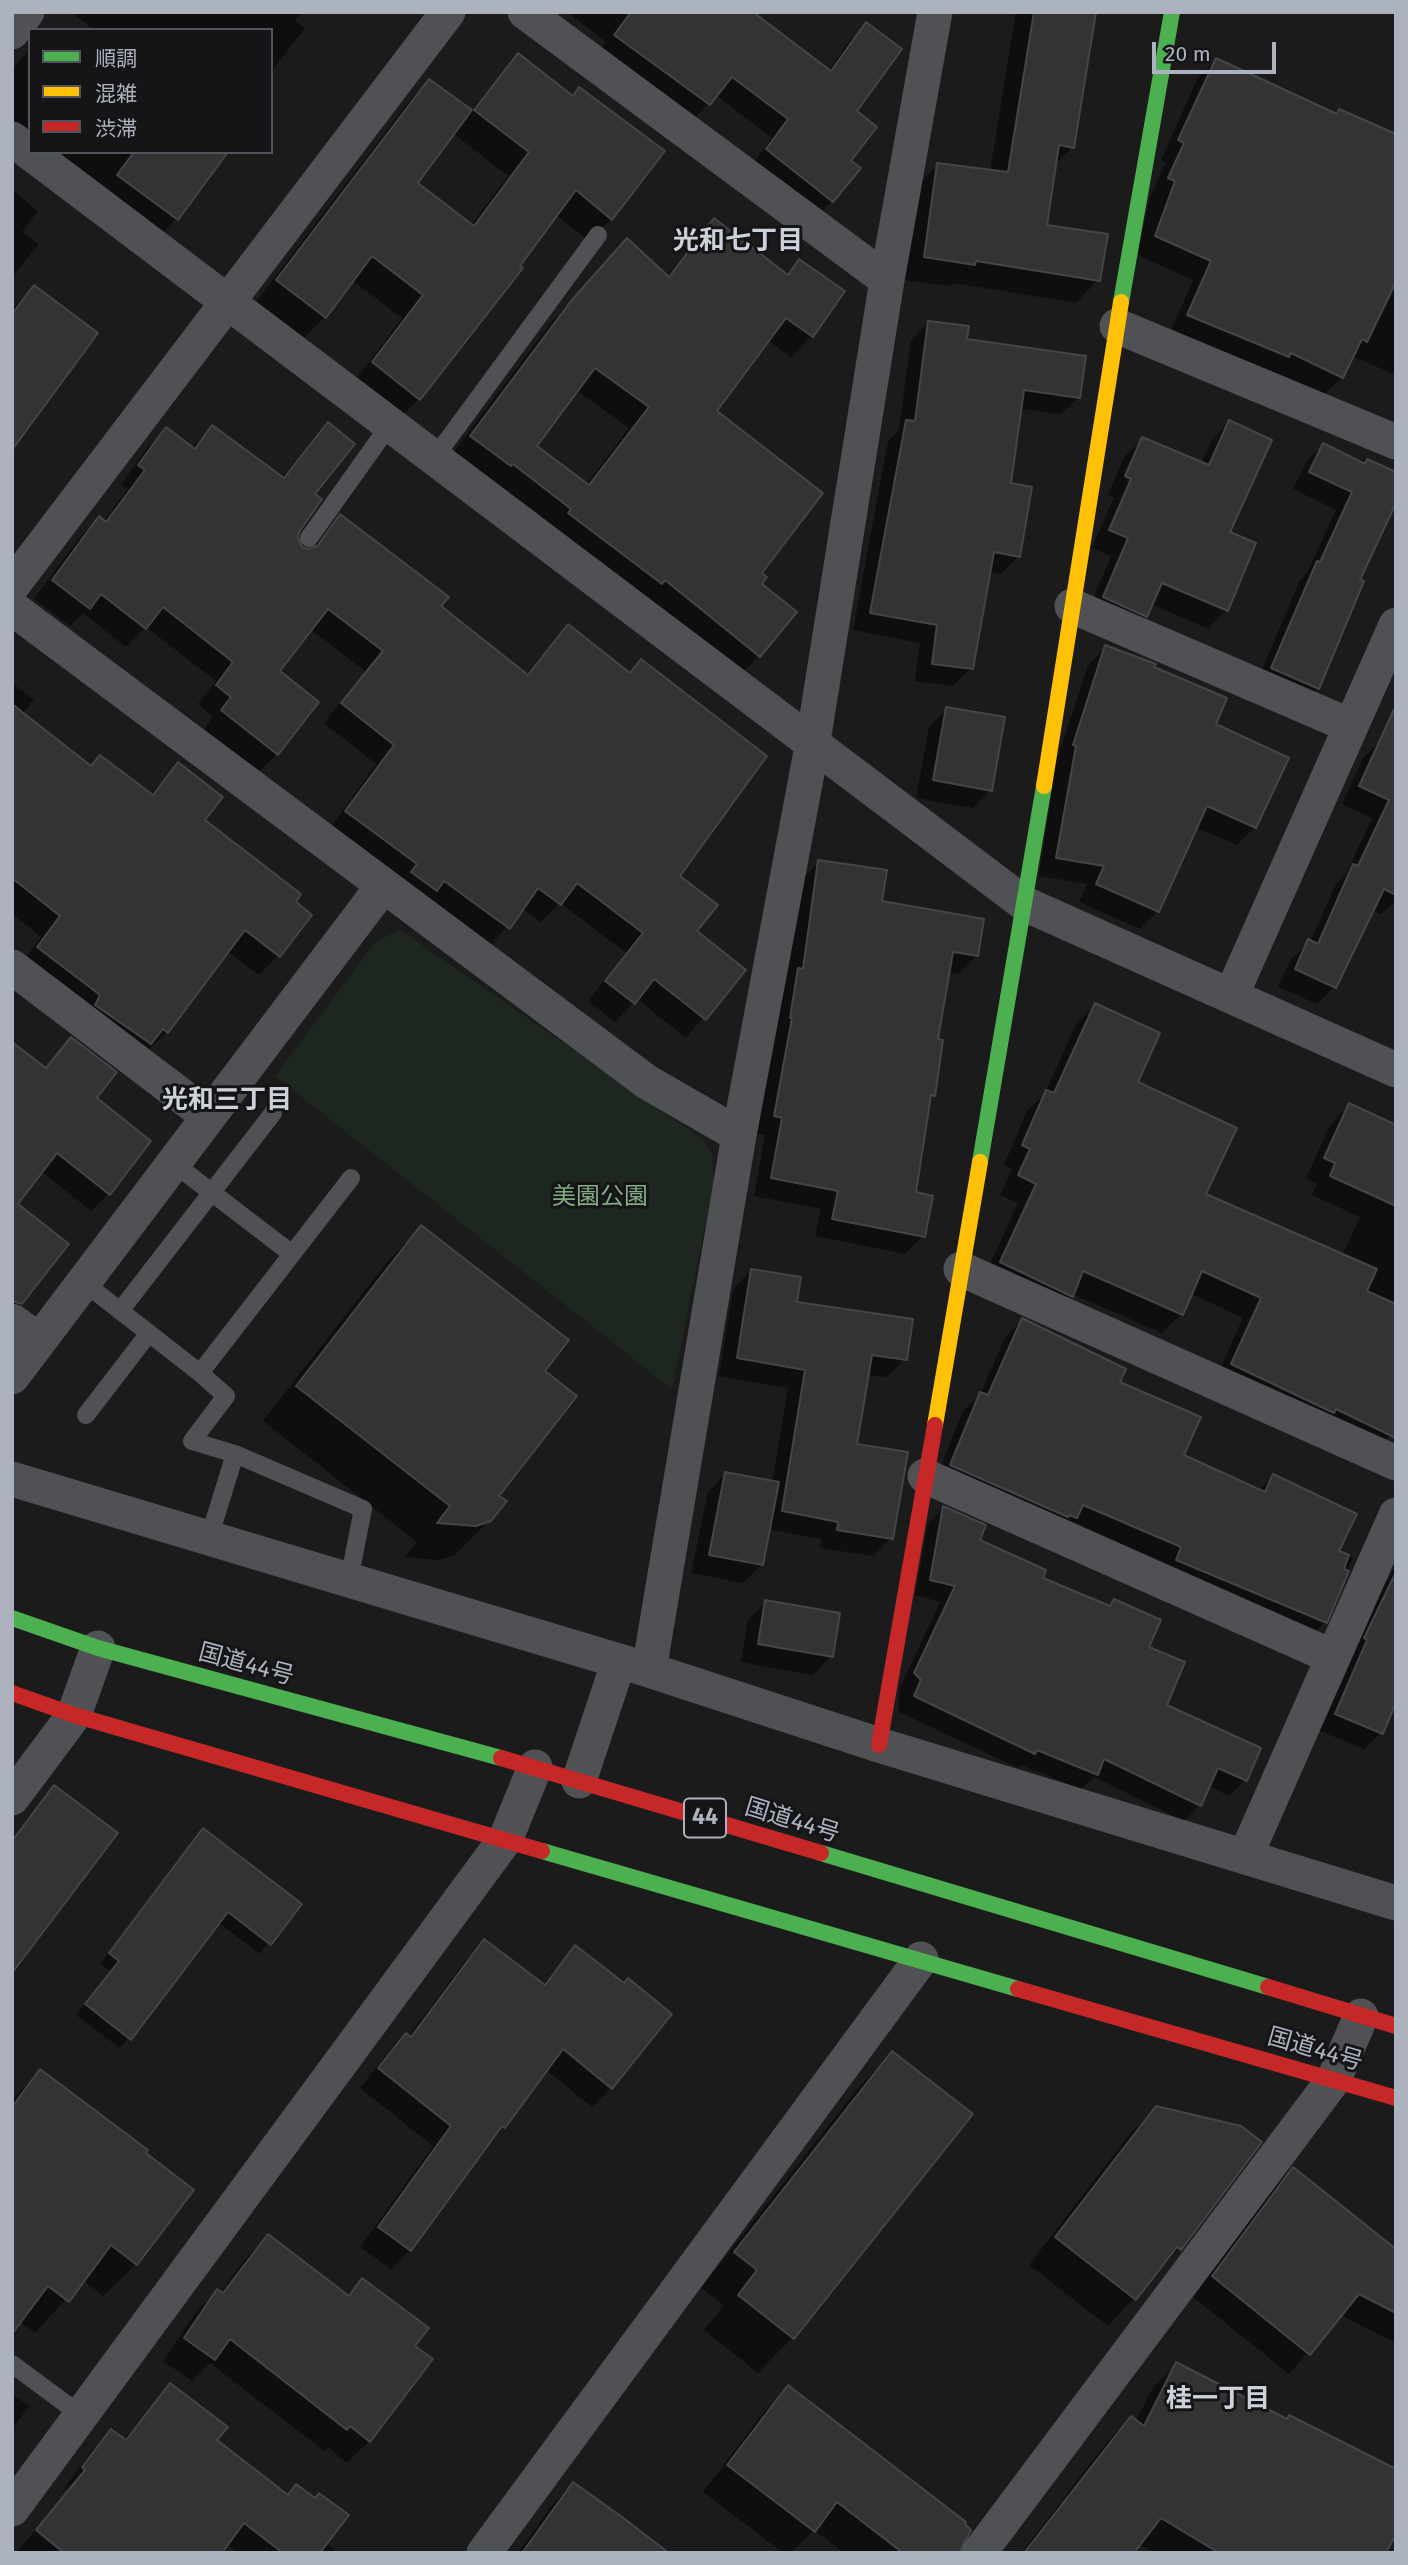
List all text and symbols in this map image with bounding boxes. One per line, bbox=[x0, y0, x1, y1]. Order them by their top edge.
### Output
legend bbox=[28, 28, 273, 154]
scale bar bbox=[1156, 28, 1280, 72]
text: 20 m bbox=[1165, 41, 1211, 67]
text: 順調 bbox=[95, 46, 137, 72]
text: 混雑 bbox=[95, 81, 137, 107]
text: 渋滞 bbox=[95, 116, 137, 142]
district label: 光和七丁目 bbox=[673, 226, 803, 258]
district label: 光和三丁目 bbox=[162, 1085, 292, 1117]
park label: 美園公園 bbox=[552, 1183, 648, 1211]
street label: 国道44号 bbox=[195, 1638, 297, 1692]
street label: 国道44号 bbox=[741, 1793, 843, 1849]
road number: 44 bbox=[684, 1798, 726, 1838]
street label: 国道44号 bbox=[1264, 2023, 1366, 2077]
district label: 桂一丁目 bbox=[1166, 2384, 1270, 2416]

